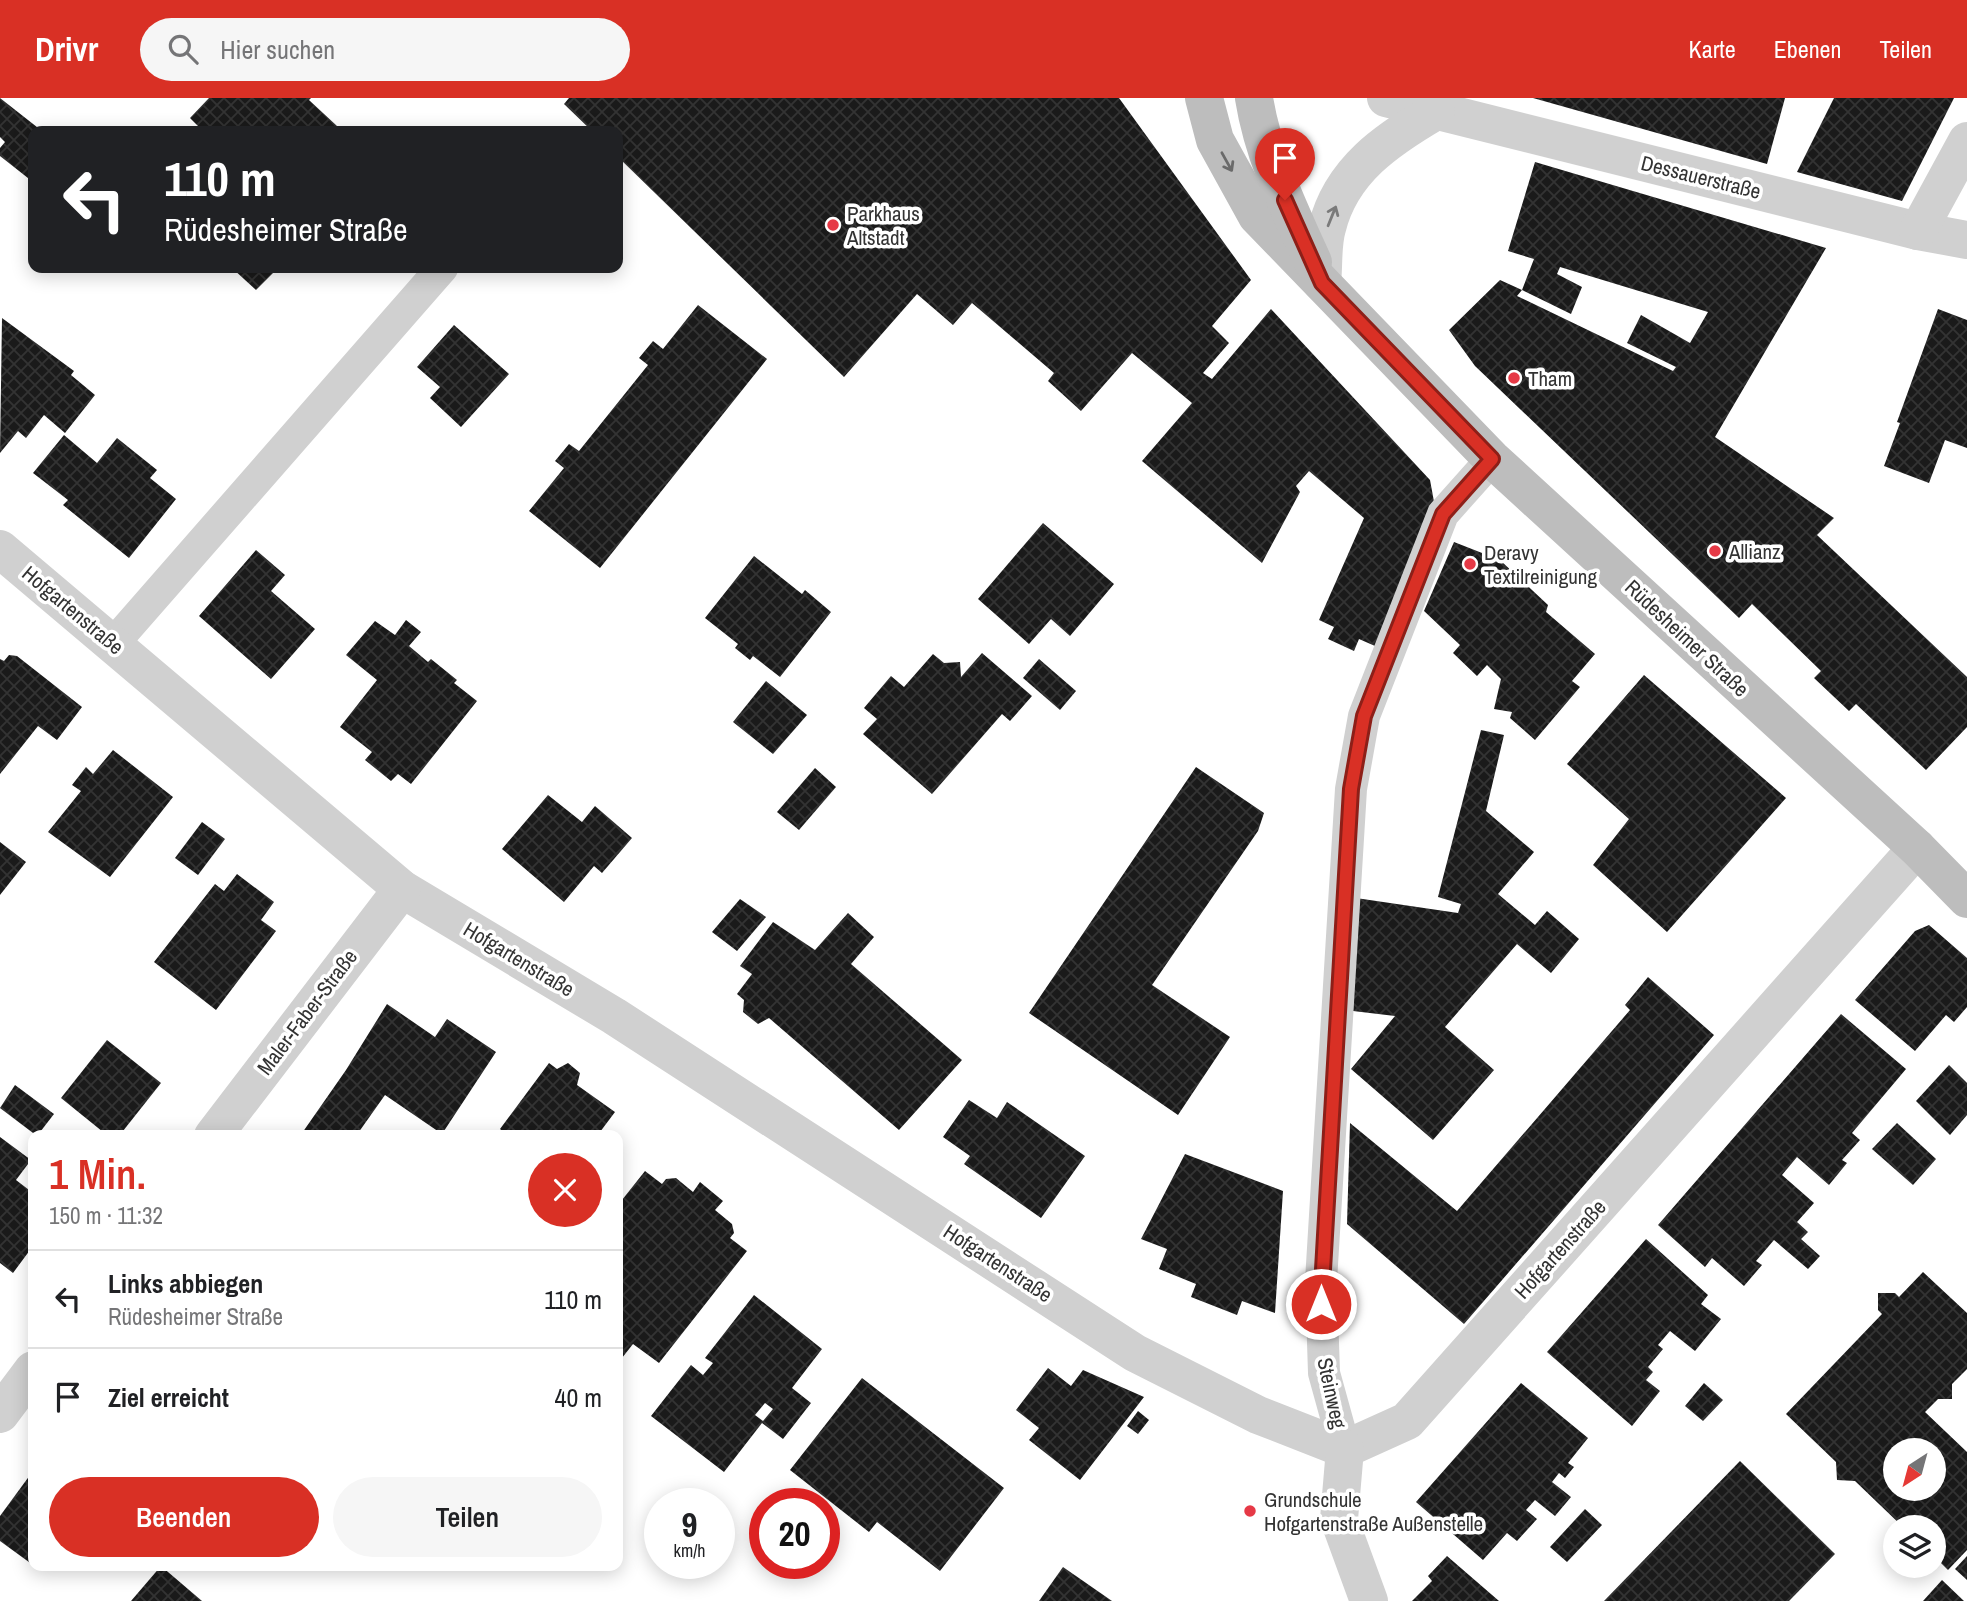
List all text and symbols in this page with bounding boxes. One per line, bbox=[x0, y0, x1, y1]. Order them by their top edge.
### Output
search box bbox=[140, 18, 630, 81]
text: Drivr bbox=[35, 27, 98, 71]
icon: search bbox=[164, 30, 202, 68]
text: Hier suchen bbox=[220, 32, 335, 67]
text: Karte bbox=[1689, 33, 1736, 65]
text: Ebenen bbox=[1774, 33, 1841, 65]
text: Teilen bbox=[1879, 33, 1932, 65]
pin bbox=[1255, 128, 1315, 200]
icon: arrive bbox=[1266, 139, 1304, 177]
text: 110 m bbox=[164, 145, 276, 211]
street label: Dessauerstraße bbox=[1638, 148, 1764, 206]
one-way arrow bbox=[1220, 151, 1234, 171]
icon: left bbox=[49, 154, 140, 245]
place label: Parkhaus Altstadt bbox=[846, 199, 920, 252]
one-way arrow bbox=[1326, 206, 1339, 227]
text: Rüdesheimer Straße bbox=[164, 208, 408, 251]
marker: Parkhaus Altstadt bbox=[825, 217, 841, 233]
place label: Tham bbox=[1528, 364, 1572, 393]
marker: Tham bbox=[1506, 370, 1522, 386]
place label: Allianz bbox=[1728, 537, 1781, 566]
place label: Deravy Textilreinigung bbox=[1484, 538, 1597, 591]
marker: Allianz bbox=[1707, 543, 1723, 559]
marker: Deravy Textilreinigung bbox=[1462, 556, 1478, 572]
street label: Hofgartenstraße bbox=[16, 559, 130, 661]
street label: Rüdesheimer Straße bbox=[1619, 573, 1755, 703]
street label: Hofgartenstraße bbox=[458, 915, 580, 1003]
street label: Maler-Faber-Straße bbox=[250, 943, 364, 1081]
text: 1 Min. bbox=[49, 1146, 146, 1202]
button: close bbox=[528, 1153, 602, 1227]
street label: Hofgartenstraße bbox=[1508, 1193, 1612, 1305]
text: 150 m · 11:32 bbox=[49, 1200, 163, 1231]
street label: Hofgartenstraße bbox=[938, 1217, 1058, 1309]
text: Links abbiegen bbox=[108, 1266, 263, 1301]
position arrow bbox=[1284, 1267, 1358, 1341]
icon: left bbox=[49, 1280, 87, 1318]
text: 110 m bbox=[544, 1282, 602, 1317]
text: Rüdesheimer Straße bbox=[108, 1301, 283, 1332]
street label: Steinweg bbox=[1310, 1355, 1354, 1432]
icon: arrive bbox=[49, 1378, 87, 1416]
text: Ziel erreicht bbox=[108, 1380, 229, 1415]
text: 40 m bbox=[555, 1380, 602, 1415]
north arrow bbox=[1883, 1438, 1946, 1502]
map controls bbox=[1883, 1438, 1946, 1578]
button: Beenden bbox=[49, 1477, 319, 1557]
button: Teilen bbox=[333, 1477, 602, 1557]
place label: Grundschule Hofgartenstraße Außenstelle bbox=[1264, 1485, 1483, 1538]
speed limit sign: 20 bbox=[749, 1488, 840, 1579]
text: 9 bbox=[682, 1501, 697, 1548]
marker: Grundschule Hofgartenstraße Außenstelle bbox=[1242, 1503, 1258, 1519]
button: layers bbox=[1883, 1515, 1946, 1578]
text: km/h bbox=[674, 1538, 706, 1563]

